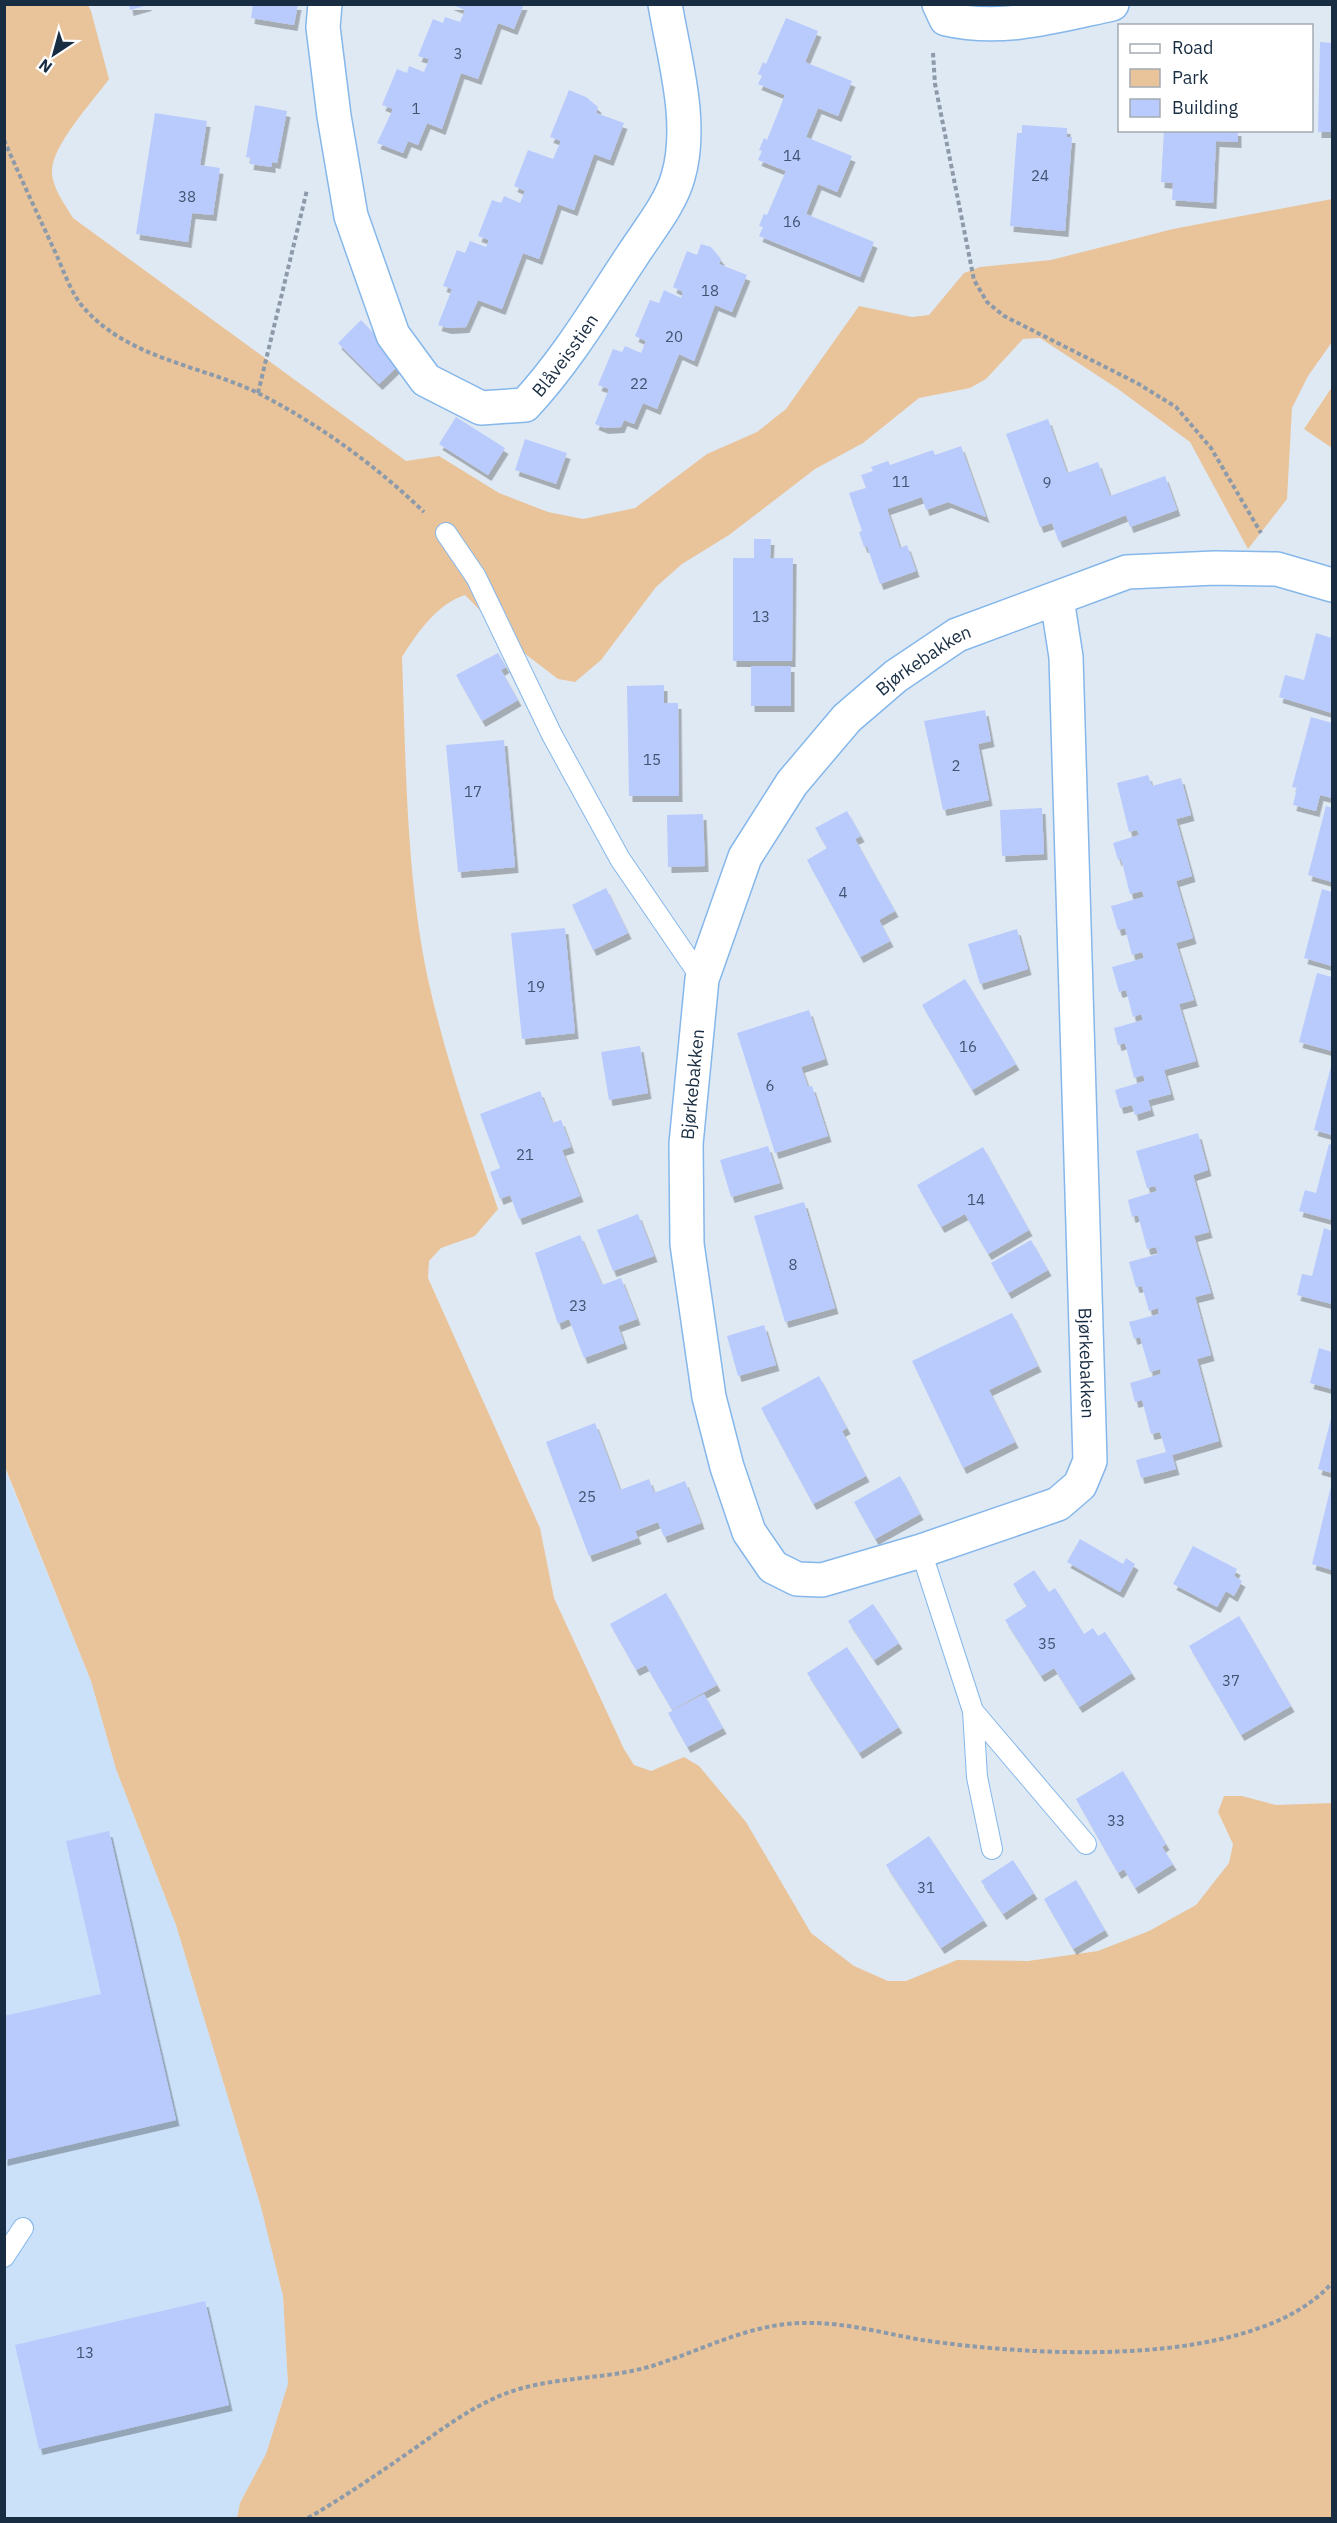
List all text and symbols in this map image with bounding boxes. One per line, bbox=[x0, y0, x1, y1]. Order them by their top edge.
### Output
north arrow bbox=[24, 24, 84, 84]
legend bbox=[1118, 24, 1313, 132]
text: Road bbox=[1172, 36, 1213, 59]
house number: 3 bbox=[453, 44, 463, 63]
text: N bbox=[35, 55, 56, 78]
text: Park bbox=[1172, 66, 1209, 89]
text: Building bbox=[1172, 96, 1239, 119]
house number: 1 bbox=[411, 99, 421, 118]
house number: 14 bbox=[783, 146, 801, 165]
house number: 24 bbox=[1031, 166, 1049, 185]
house number: 38 bbox=[178, 187, 196, 206]
house number: 16 bbox=[783, 212, 801, 231]
house number: 18 bbox=[701, 281, 719, 300]
street label: Blåveisstien bbox=[526, 309, 603, 401]
house number: 20 bbox=[665, 327, 683, 346]
house number: 22 bbox=[630, 374, 648, 393]
house number: 11 bbox=[892, 472, 910, 491]
house number: 9 bbox=[1042, 473, 1052, 492]
house number: 13 bbox=[752, 607, 770, 626]
street label: Bjørkebakken bbox=[870, 619, 974, 700]
house number: 15 bbox=[643, 750, 661, 769]
house number: 2 bbox=[951, 756, 961, 775]
house number: 17 bbox=[464, 782, 482, 801]
house number: 4 bbox=[838, 883, 848, 902]
house number: 19 bbox=[527, 977, 545, 996]
street label: Bjørkebakken bbox=[675, 1028, 709, 1141]
house number: 16 bbox=[959, 1037, 977, 1056]
house number: 6 bbox=[765, 1076, 775, 1095]
house number: 21 bbox=[516, 1145, 534, 1164]
house number: 14 bbox=[967, 1190, 985, 1209]
house number: 8 bbox=[788, 1255, 798, 1274]
house number: 23 bbox=[569, 1296, 587, 1315]
street label: Bjørkebakken bbox=[1074, 1307, 1100, 1419]
house number: 25 bbox=[578, 1487, 596, 1506]
house number: 35 bbox=[1038, 1634, 1056, 1653]
house number: 37 bbox=[1222, 1671, 1240, 1690]
house number: 33 bbox=[1107, 1811, 1125, 1830]
house number: 31 bbox=[917, 1878, 935, 1897]
house number: 13 bbox=[76, 2343, 94, 2362]

